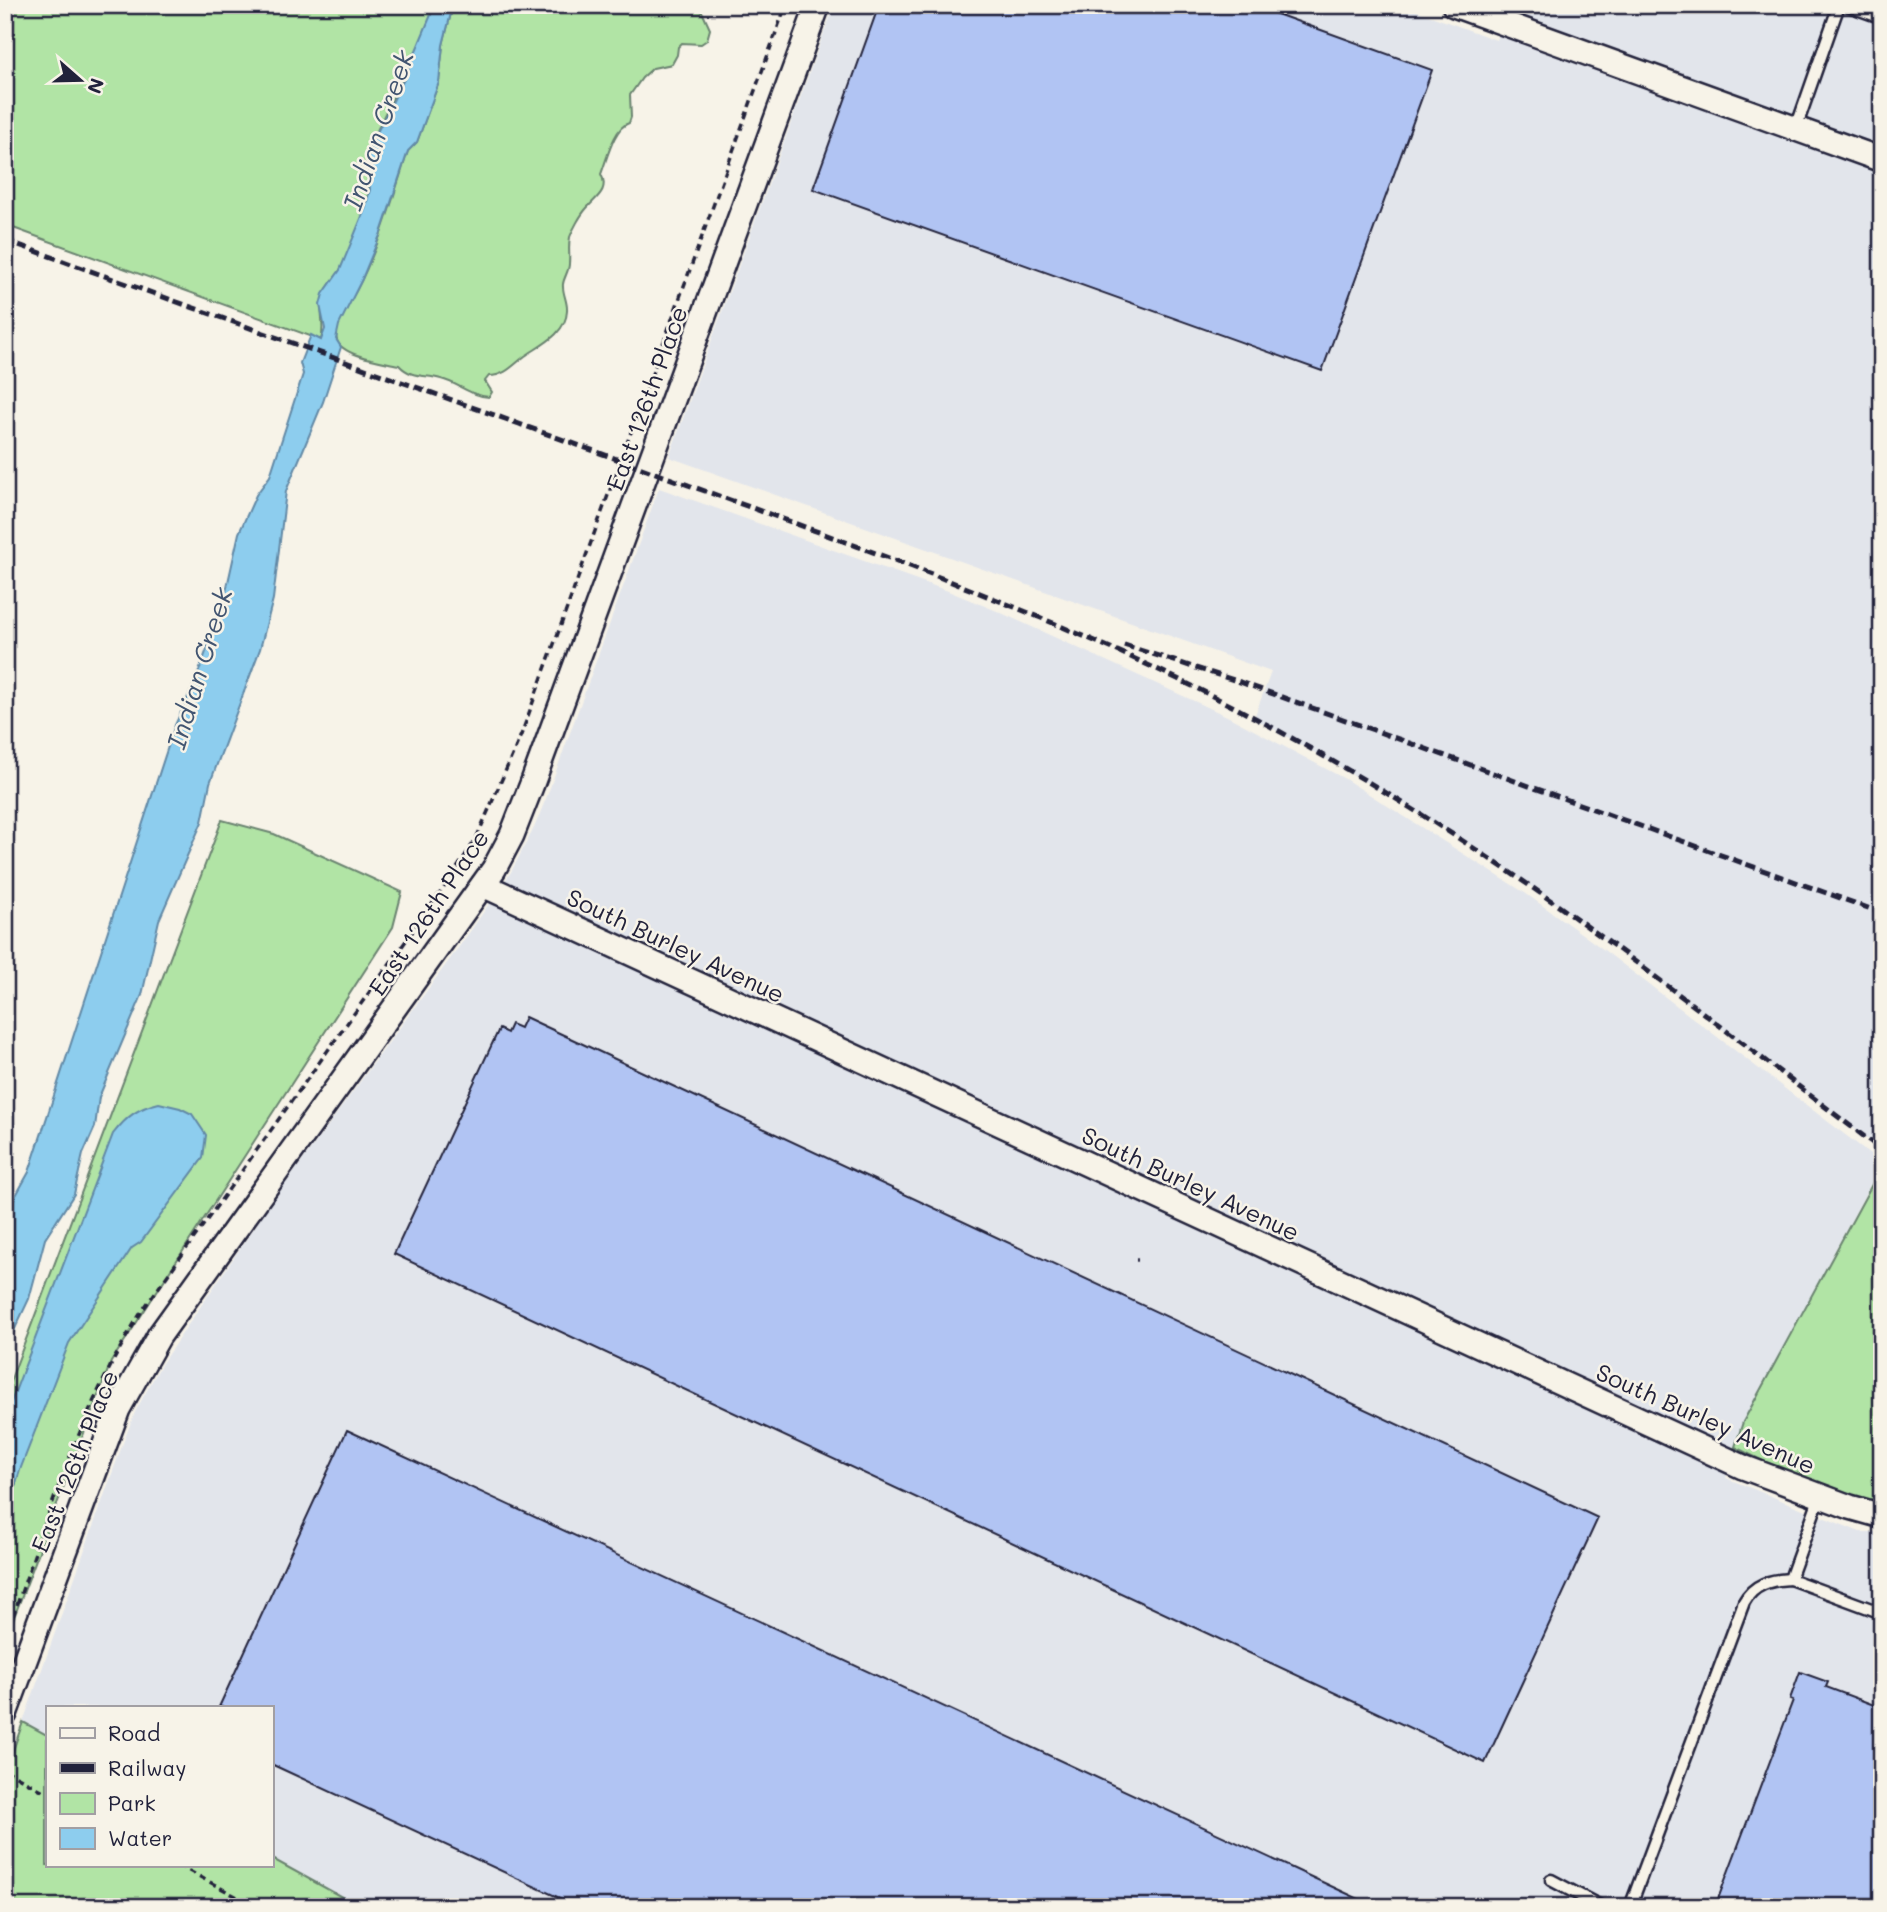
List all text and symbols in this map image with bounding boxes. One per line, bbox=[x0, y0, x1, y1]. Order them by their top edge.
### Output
water label: Indian Creek bbox=[335, 44, 422, 214]
north arrow bbox=[46, 46, 116, 116]
text: N bbox=[82, 75, 111, 97]
street label: East 126th Place bbox=[598, 302, 694, 494]
water label: Indian Creek bbox=[158, 582, 240, 753]
street label: East 126th Place bbox=[361, 823, 495, 1001]
street label: South Burley Avenue bbox=[562, 881, 790, 1009]
street label: South Burley Avenue bbox=[1077, 1119, 1305, 1247]
street label: South Burley Avenue bbox=[1592, 1356, 1820, 1480]
street label: East 126th Place bbox=[23, 1365, 125, 1557]
legend bbox=[46, 1706, 273, 1867]
text: Road bbox=[108, 1719, 160, 1746]
text: Railway bbox=[108, 1754, 187, 1781]
text: Park bbox=[108, 1789, 156, 1816]
text: Water bbox=[108, 1824, 172, 1851]

